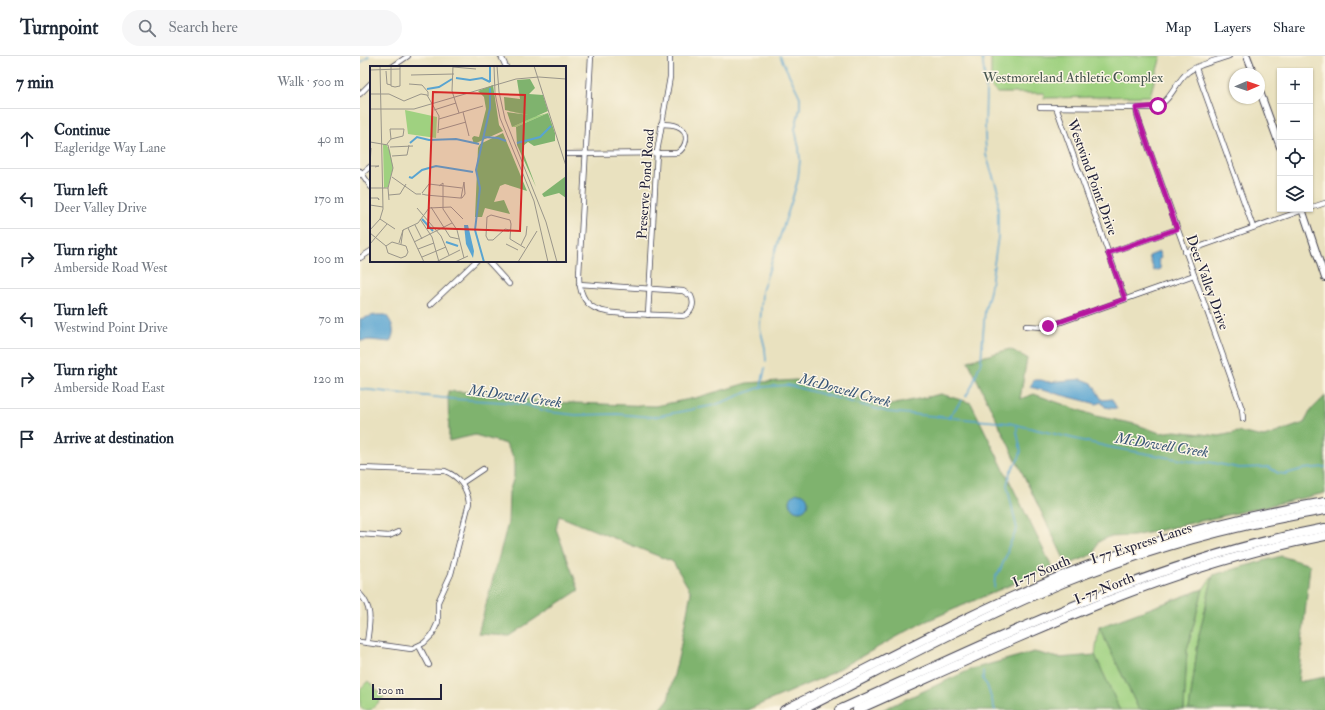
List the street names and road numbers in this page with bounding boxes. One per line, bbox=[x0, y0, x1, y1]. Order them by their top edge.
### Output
street label: Westwind Point Drive bbox=[1063, 116, 1122, 238]
street label: Preserve Pond Road bbox=[633, 128, 658, 240]
street label: Deer Valley Drive bbox=[1182, 232, 1233, 332]
street label: I 77 Express Lanes bbox=[1089, 519, 1194, 569]
street label: I-77 South bbox=[1010, 551, 1073, 591]
street label: I-77 North bbox=[1072, 568, 1137, 608]

